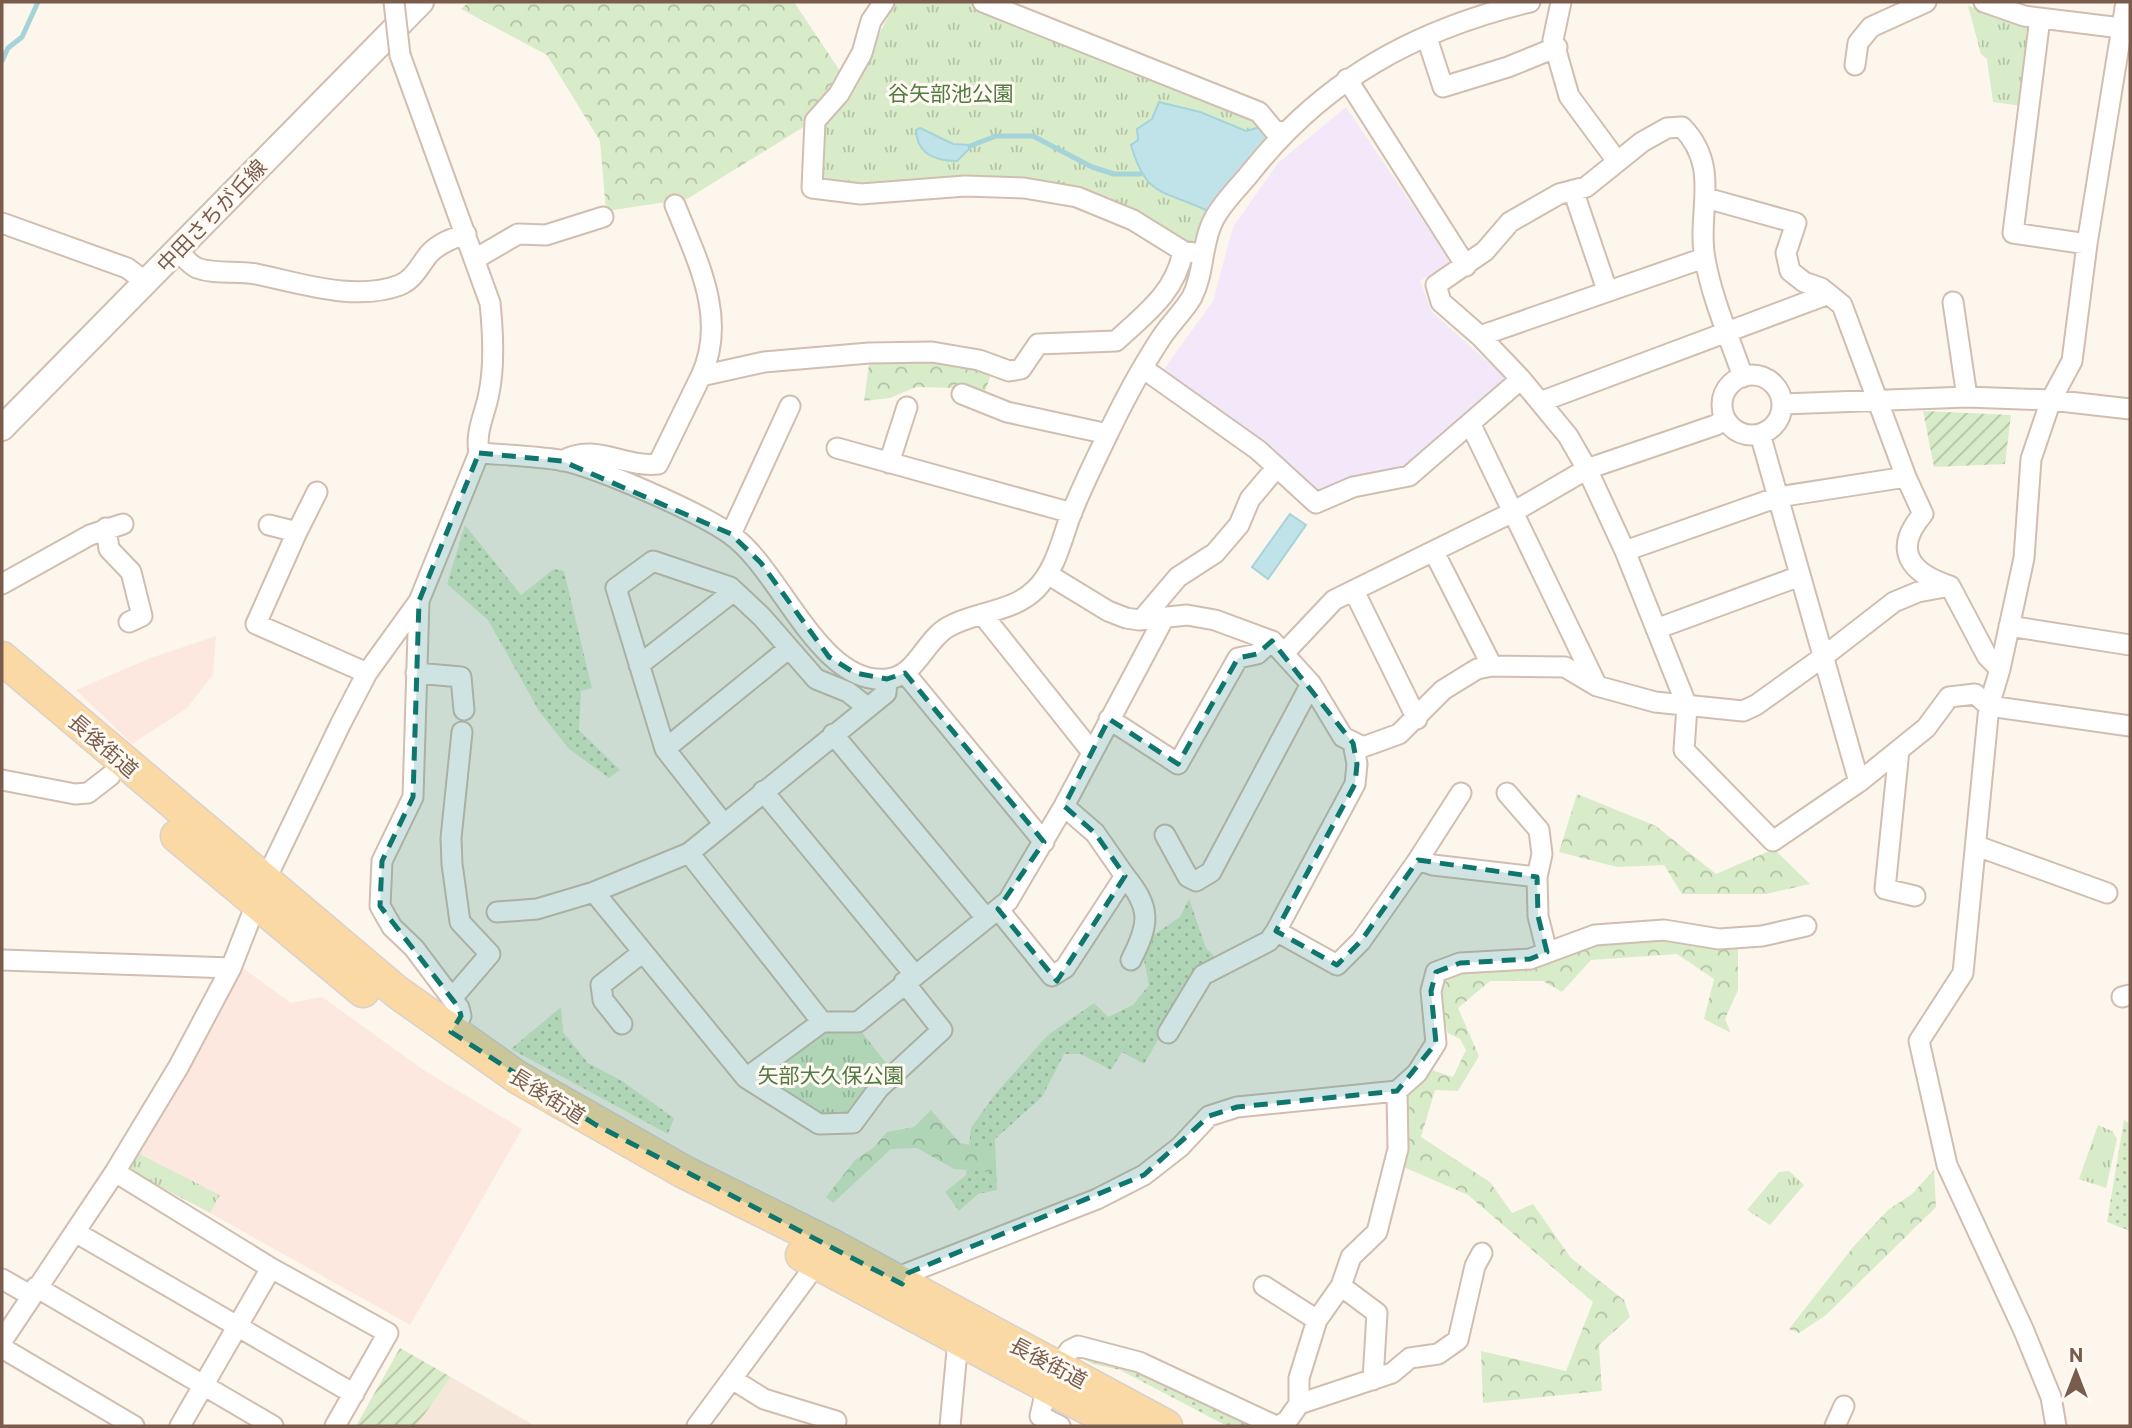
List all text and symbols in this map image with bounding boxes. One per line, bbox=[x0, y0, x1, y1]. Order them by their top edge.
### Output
park label: 谷矢部池公園 bbox=[888, 80, 1014, 105]
street label: 中田さちが丘線 bbox=[151, 153, 271, 277]
street label: 長後街道 bbox=[64, 708, 144, 782]
street label: 長後街道 bbox=[506, 1062, 590, 1128]
park label: 矢部大久保公園 bbox=[758, 1062, 905, 1087]
street label: 長後街道 bbox=[1006, 1331, 1092, 1393]
north arrow bbox=[2041, 1337, 2111, 1407]
text: N bbox=[2069, 1343, 2083, 1366]

